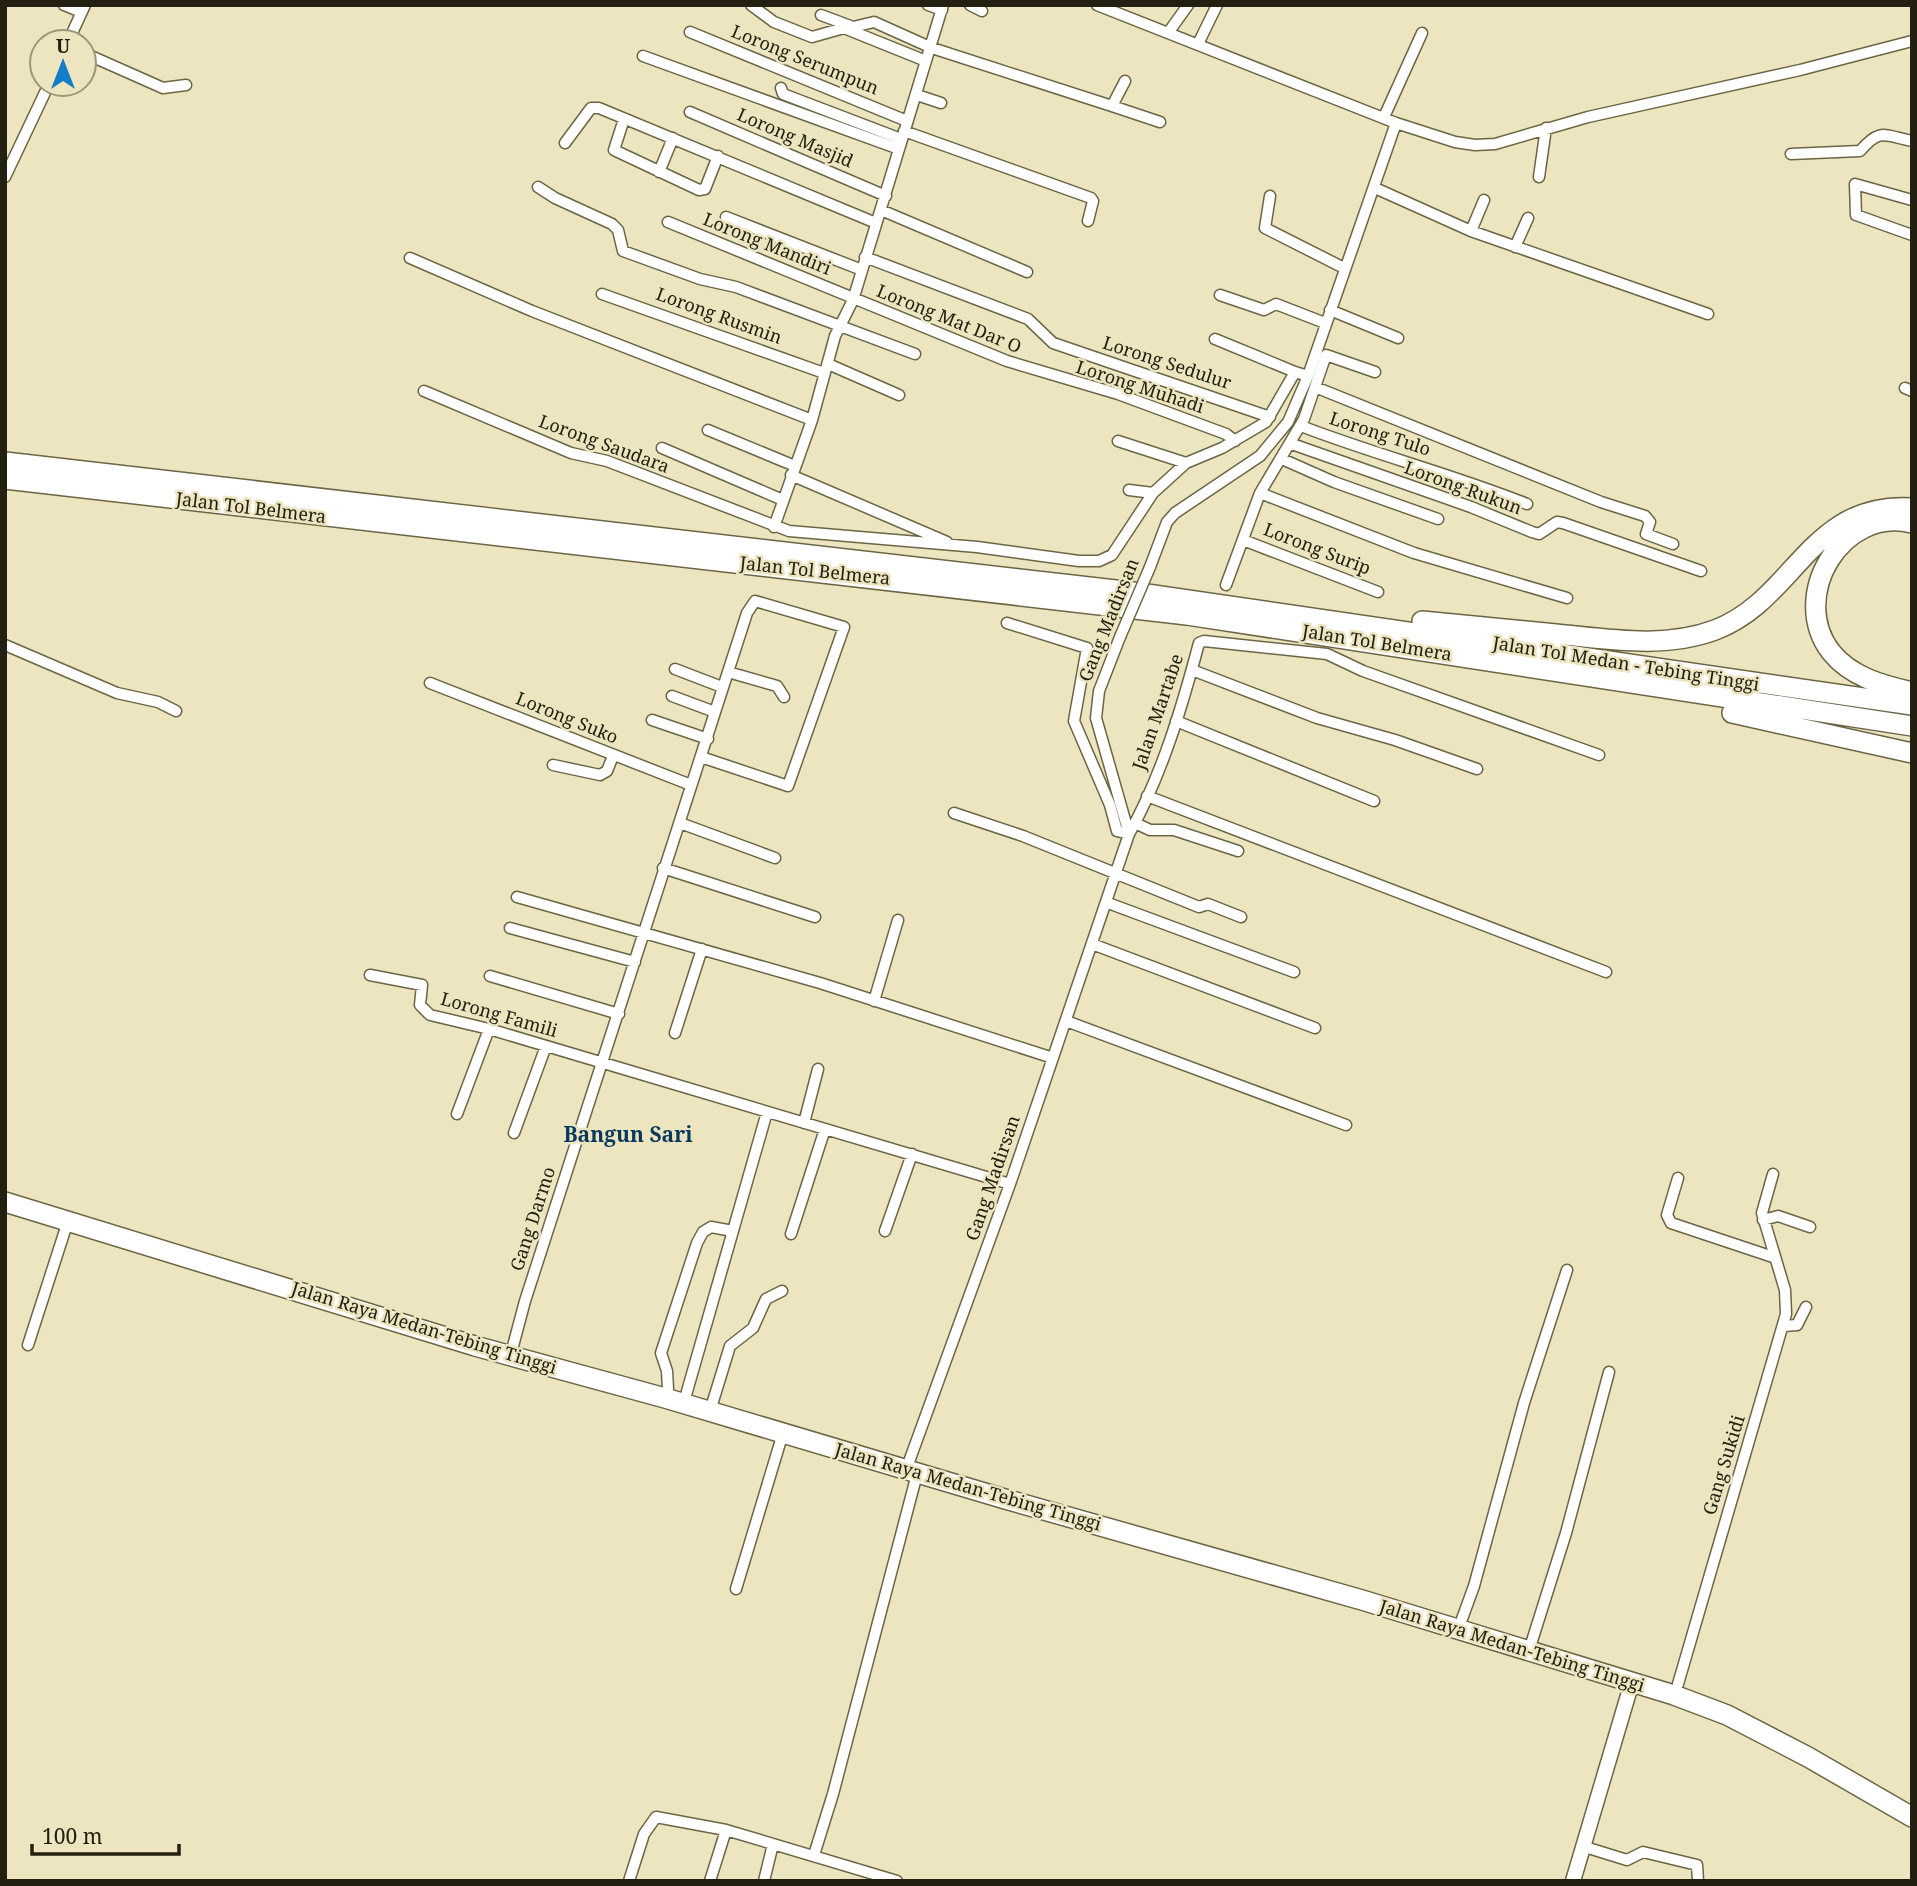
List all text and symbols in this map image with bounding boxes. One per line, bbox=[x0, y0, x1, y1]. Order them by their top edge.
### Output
street label: Lorong Serumpun bbox=[728, 19, 883, 100]
north arrow bbox=[28, 28, 98, 98]
text: U bbox=[56, 33, 70, 59]
street label: Lorong Masjid bbox=[734, 102, 857, 172]
street label: Lorong Mandiri bbox=[700, 206, 835, 280]
street label: Lorong Mat Dar O bbox=[873, 278, 1025, 358]
street label: Lorong Rusmin bbox=[653, 281, 786, 349]
street label: Lorong Sedulur bbox=[1100, 330, 1235, 394]
street label: Lorong Muhadi bbox=[1073, 354, 1208, 418]
street label: Lorong Tulo bbox=[1327, 405, 1434, 461]
street label: Lorong Saudara bbox=[536, 408, 673, 478]
street label: Lorong Rukun bbox=[1401, 455, 1526, 520]
street label: Jalan Tol Belmera bbox=[174, 486, 328, 528]
street label: Lorong Surip bbox=[1260, 517, 1374, 580]
street label: Jalan Tol Belmera bbox=[738, 550, 892, 590]
street label: Gang Madirsan bbox=[1072, 554, 1144, 685]
street label: Jalan Tol Belmera bbox=[1300, 618, 1454, 666]
street label: Jalan Tol Medan - Tebing Tinggi bbox=[1490, 630, 1761, 696]
street label: Jalan Martabe bbox=[1126, 650, 1188, 774]
street label: Lorong Suko bbox=[513, 686, 622, 748]
street label: Lorong Famili bbox=[438, 986, 561, 1042]
street label: Gang Madirsan bbox=[959, 1111, 1025, 1244]
district label: Bangun Sari bbox=[563, 1120, 693, 1148]
street label: Gang Darmo bbox=[504, 1164, 560, 1274]
street label: Jalan Raya Medan-Tebing Tinggi bbox=[288, 1275, 560, 1379]
street label: Gang Sukidi bbox=[1696, 1412, 1750, 1518]
street label: Jalan Raya Medan-Tebing Tinggi bbox=[831, 1436, 1105, 1536]
street label: Jalan Raya Medan-Tebing Tinggi bbox=[1376, 1593, 1648, 1697]
scale bar bbox=[32, 1812, 178, 1856]
text: 100 m bbox=[42, 1822, 103, 1850]

